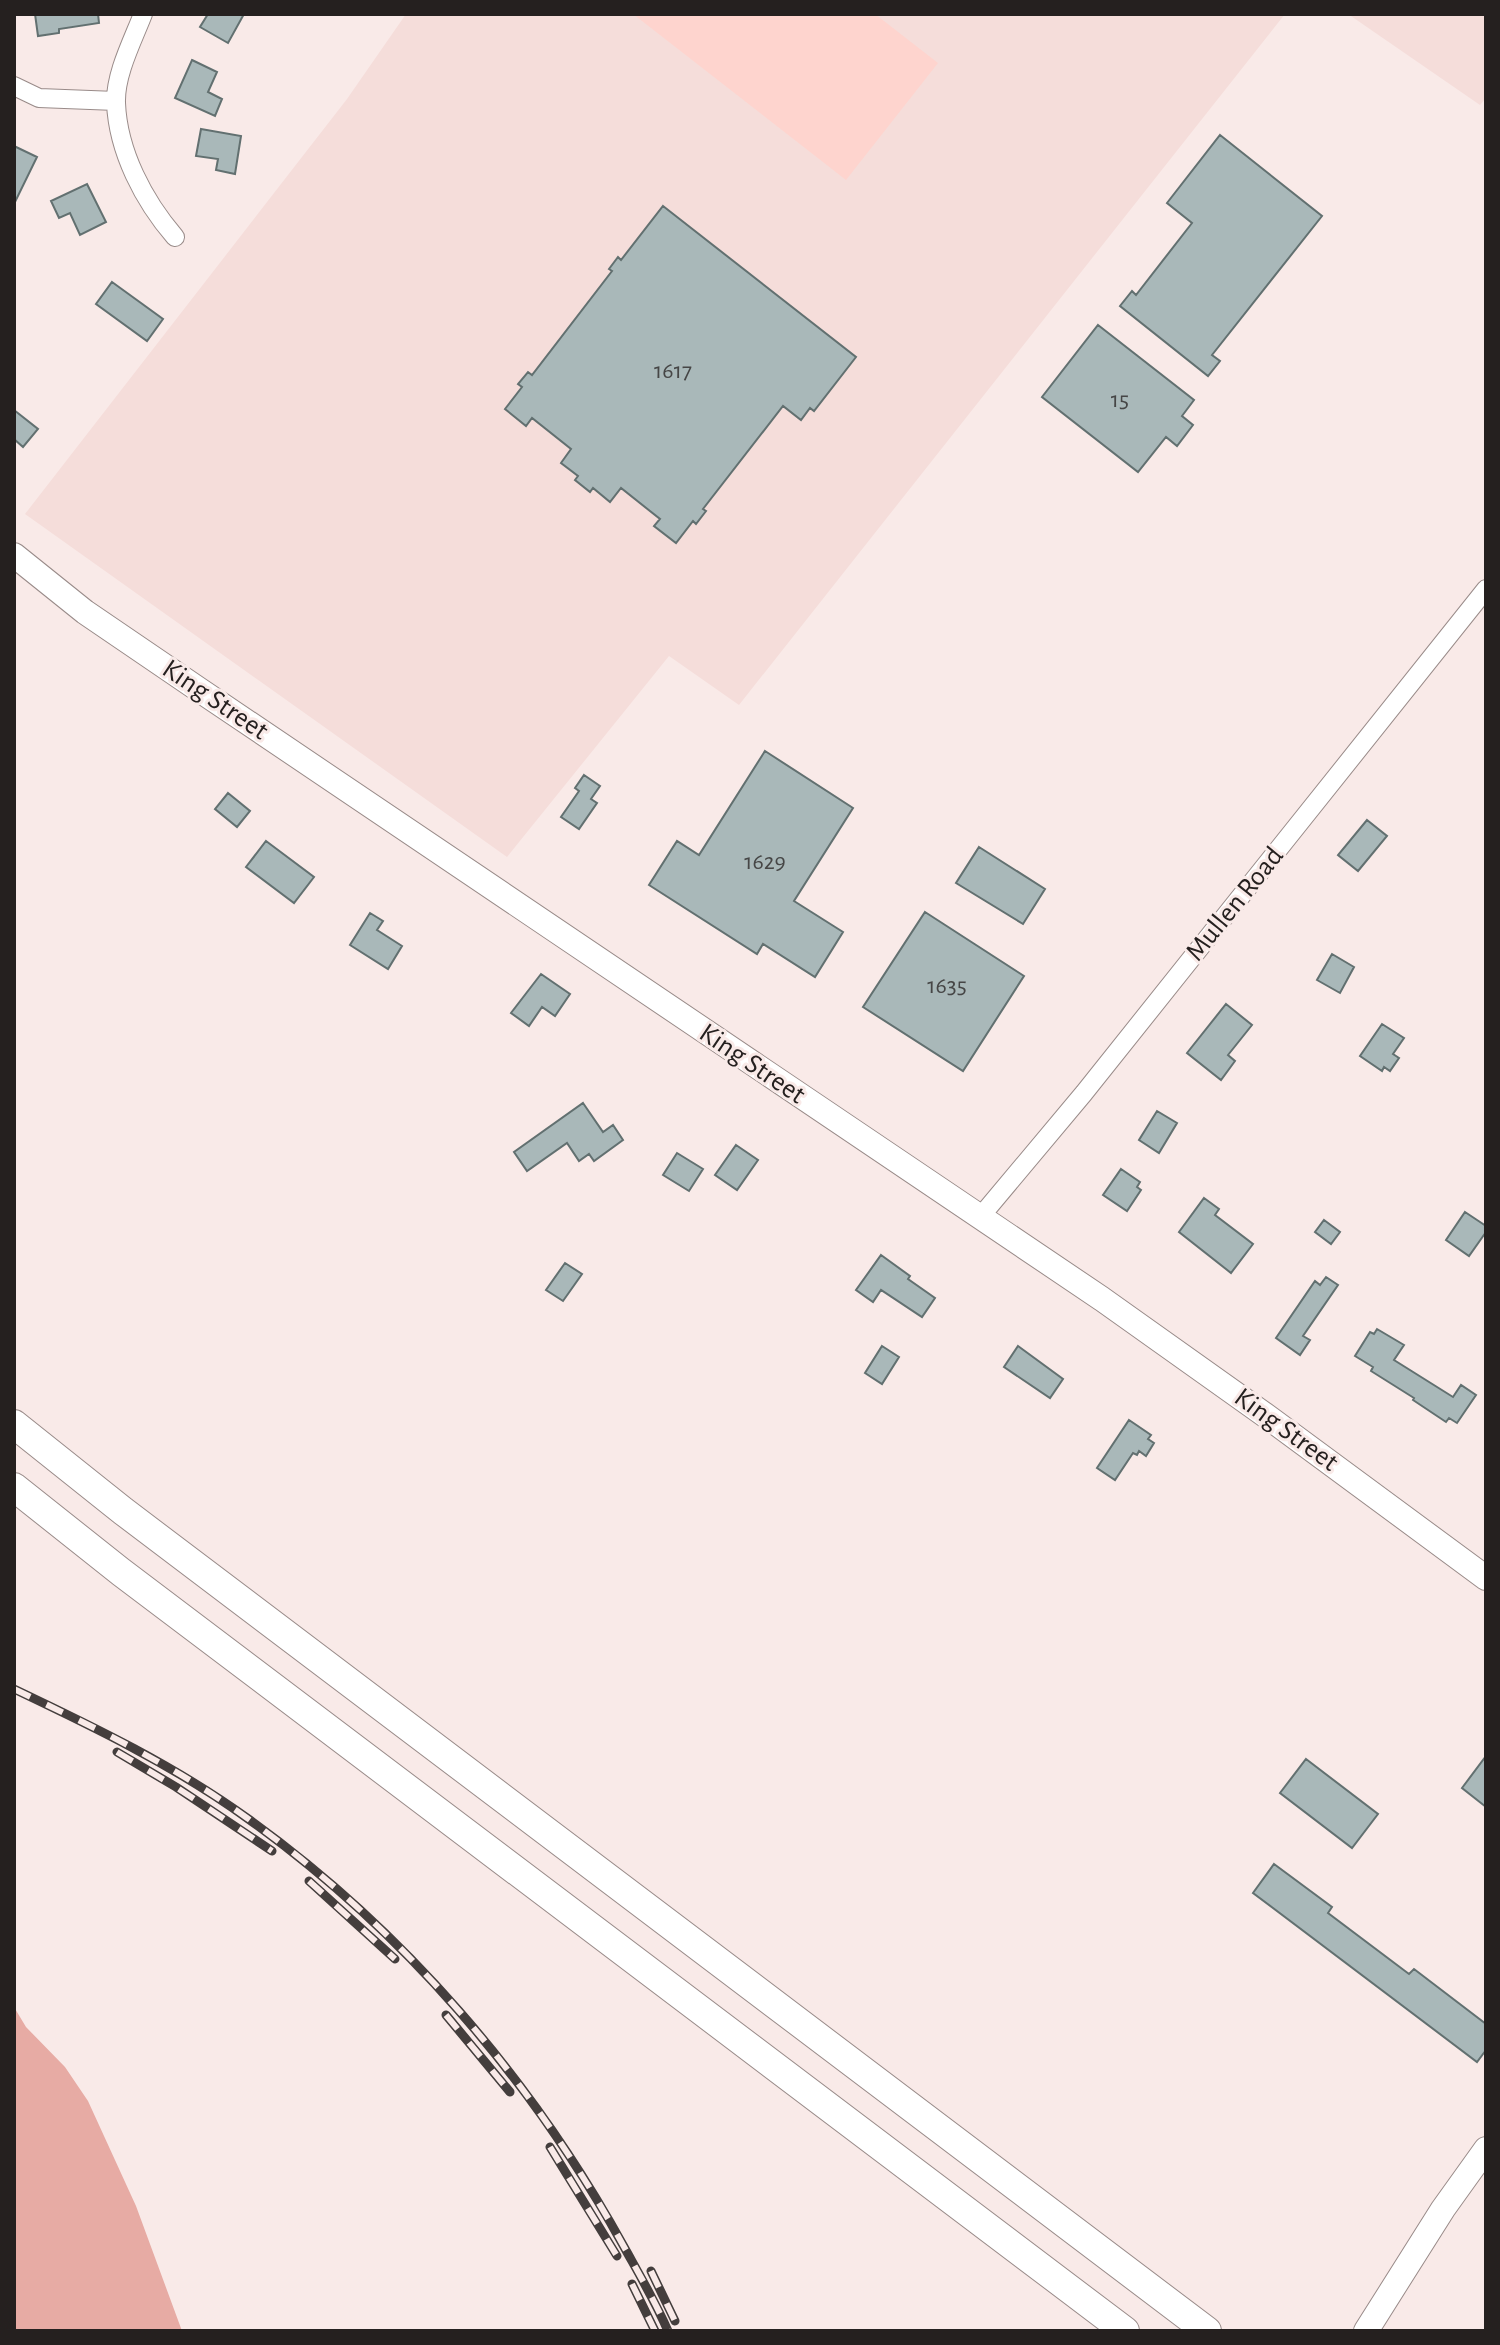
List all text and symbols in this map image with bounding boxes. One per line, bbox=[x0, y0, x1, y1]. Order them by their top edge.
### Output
house number: 1617 bbox=[654, 359, 692, 383]
house number: 15 bbox=[1111, 388, 1129, 412]
street label: King Street bbox=[157, 655, 273, 745]
street label: Mullen Road bbox=[1181, 842, 1289, 966]
house number: 1629 bbox=[744, 850, 786, 874]
house number: 1635 bbox=[927, 974, 967, 998]
street label: King Street bbox=[694, 1019, 810, 1109]
street label: King Street bbox=[1229, 1383, 1343, 1477]

